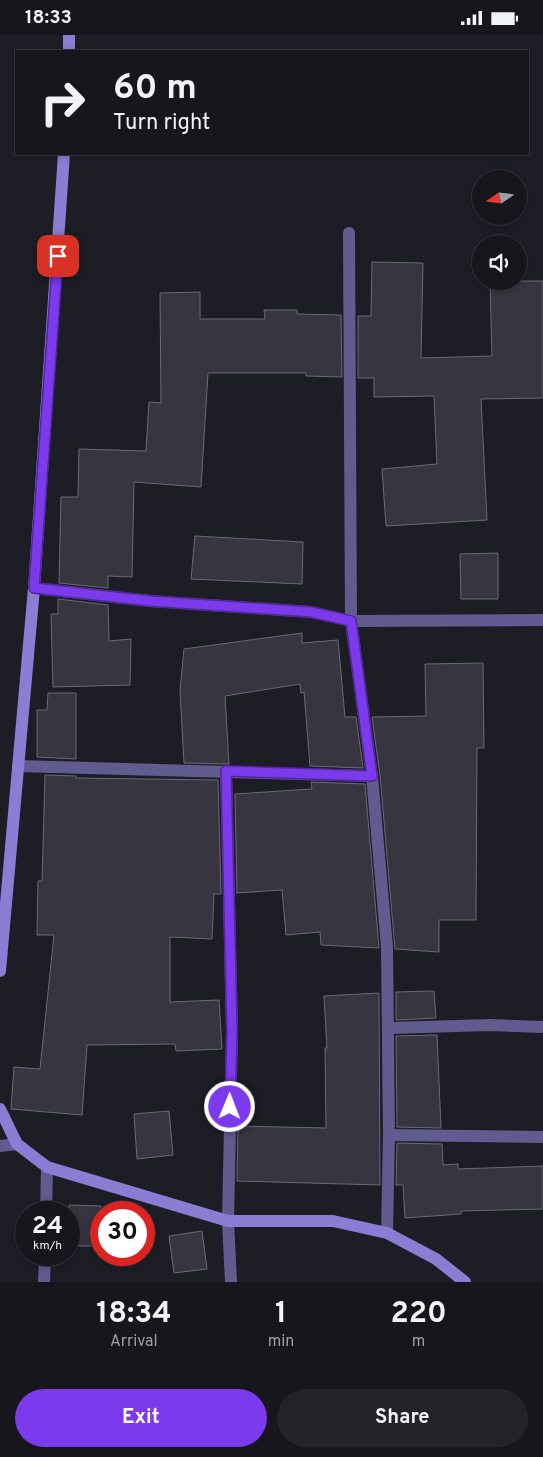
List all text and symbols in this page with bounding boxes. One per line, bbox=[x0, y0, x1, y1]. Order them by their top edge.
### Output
text: 18:33 bbox=[25, 6, 72, 30]
text: 60 m bbox=[113, 67, 197, 111]
icon: right bbox=[30, 70, 95, 135]
text: Turn right bbox=[113, 110, 210, 137]
north arrow bbox=[472, 170, 528, 225]
map controls bbox=[472, 170, 527, 290]
pin bbox=[37, 235, 79, 277]
button: sound bbox=[472, 235, 527, 290]
icon: arrive bbox=[44, 242, 72, 270]
position arrow bbox=[203, 1080, 255, 1132]
speed limit sign: 30 bbox=[90, 1201, 155, 1266]
text: 24 bbox=[32, 1211, 63, 1243]
text: km/h bbox=[33, 1238, 62, 1254]
text: 18:34 bbox=[96, 1296, 172, 1333]
text: 1 bbox=[275, 1296, 287, 1333]
text: 220 bbox=[390, 1296, 447, 1333]
text: Arrival bbox=[110, 1332, 158, 1352]
text: min bbox=[268, 1332, 294, 1352]
text: m bbox=[412, 1332, 425, 1352]
button: Exit bbox=[15, 1389, 267, 1447]
button: Share bbox=[277, 1389, 528, 1447]

